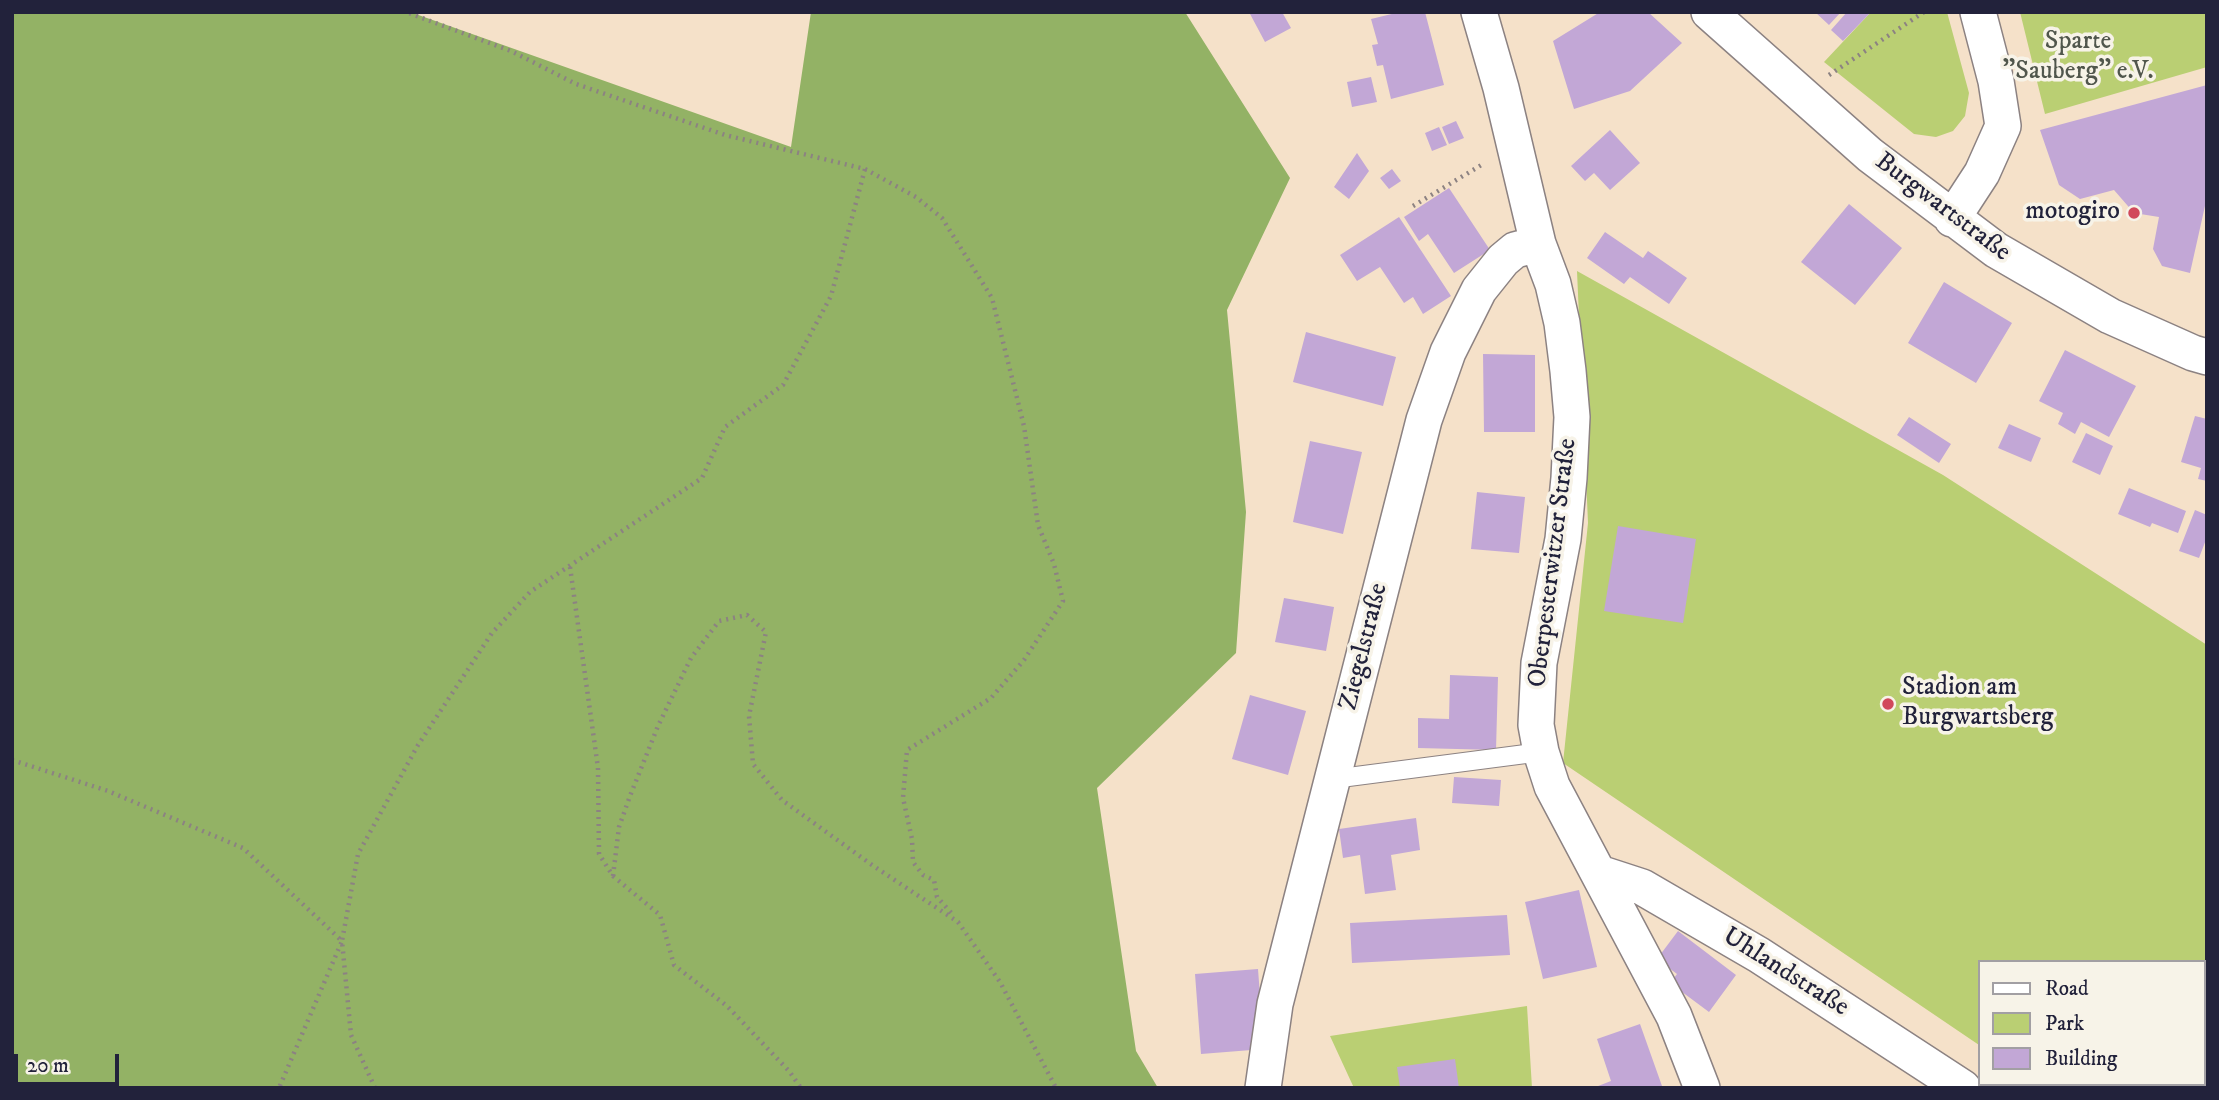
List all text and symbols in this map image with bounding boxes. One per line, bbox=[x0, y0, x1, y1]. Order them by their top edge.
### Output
park label: Sparte "Sauberg" e.V. bbox=[2002, 27, 2154, 88]
street label: Burgwartstraße bbox=[1868, 147, 2016, 269]
place label: motogiro bbox=[2025, 197, 2120, 229]
marker: motogiro bbox=[2126, 205, 2142, 221]
street label: Oberpesterwitzer Straße bbox=[1523, 437, 1585, 689]
street label: Ziegelstraße bbox=[1334, 580, 1396, 714]
place label: Stadion am Burgwartsberg bbox=[1902, 673, 2053, 734]
marker: Stadion am Burgwartsberg bbox=[1880, 696, 1896, 712]
street label: Uhlandstraße bbox=[1716, 922, 1854, 1024]
legend bbox=[1978, 960, 2205, 1086]
text: Road bbox=[2045, 976, 2089, 1002]
text: Park bbox=[2045, 1011, 2084, 1037]
scale bar bbox=[18, 1040, 122, 1084]
text: Building bbox=[2045, 1046, 2117, 1072]
text: 20 m bbox=[27, 1053, 69, 1079]

